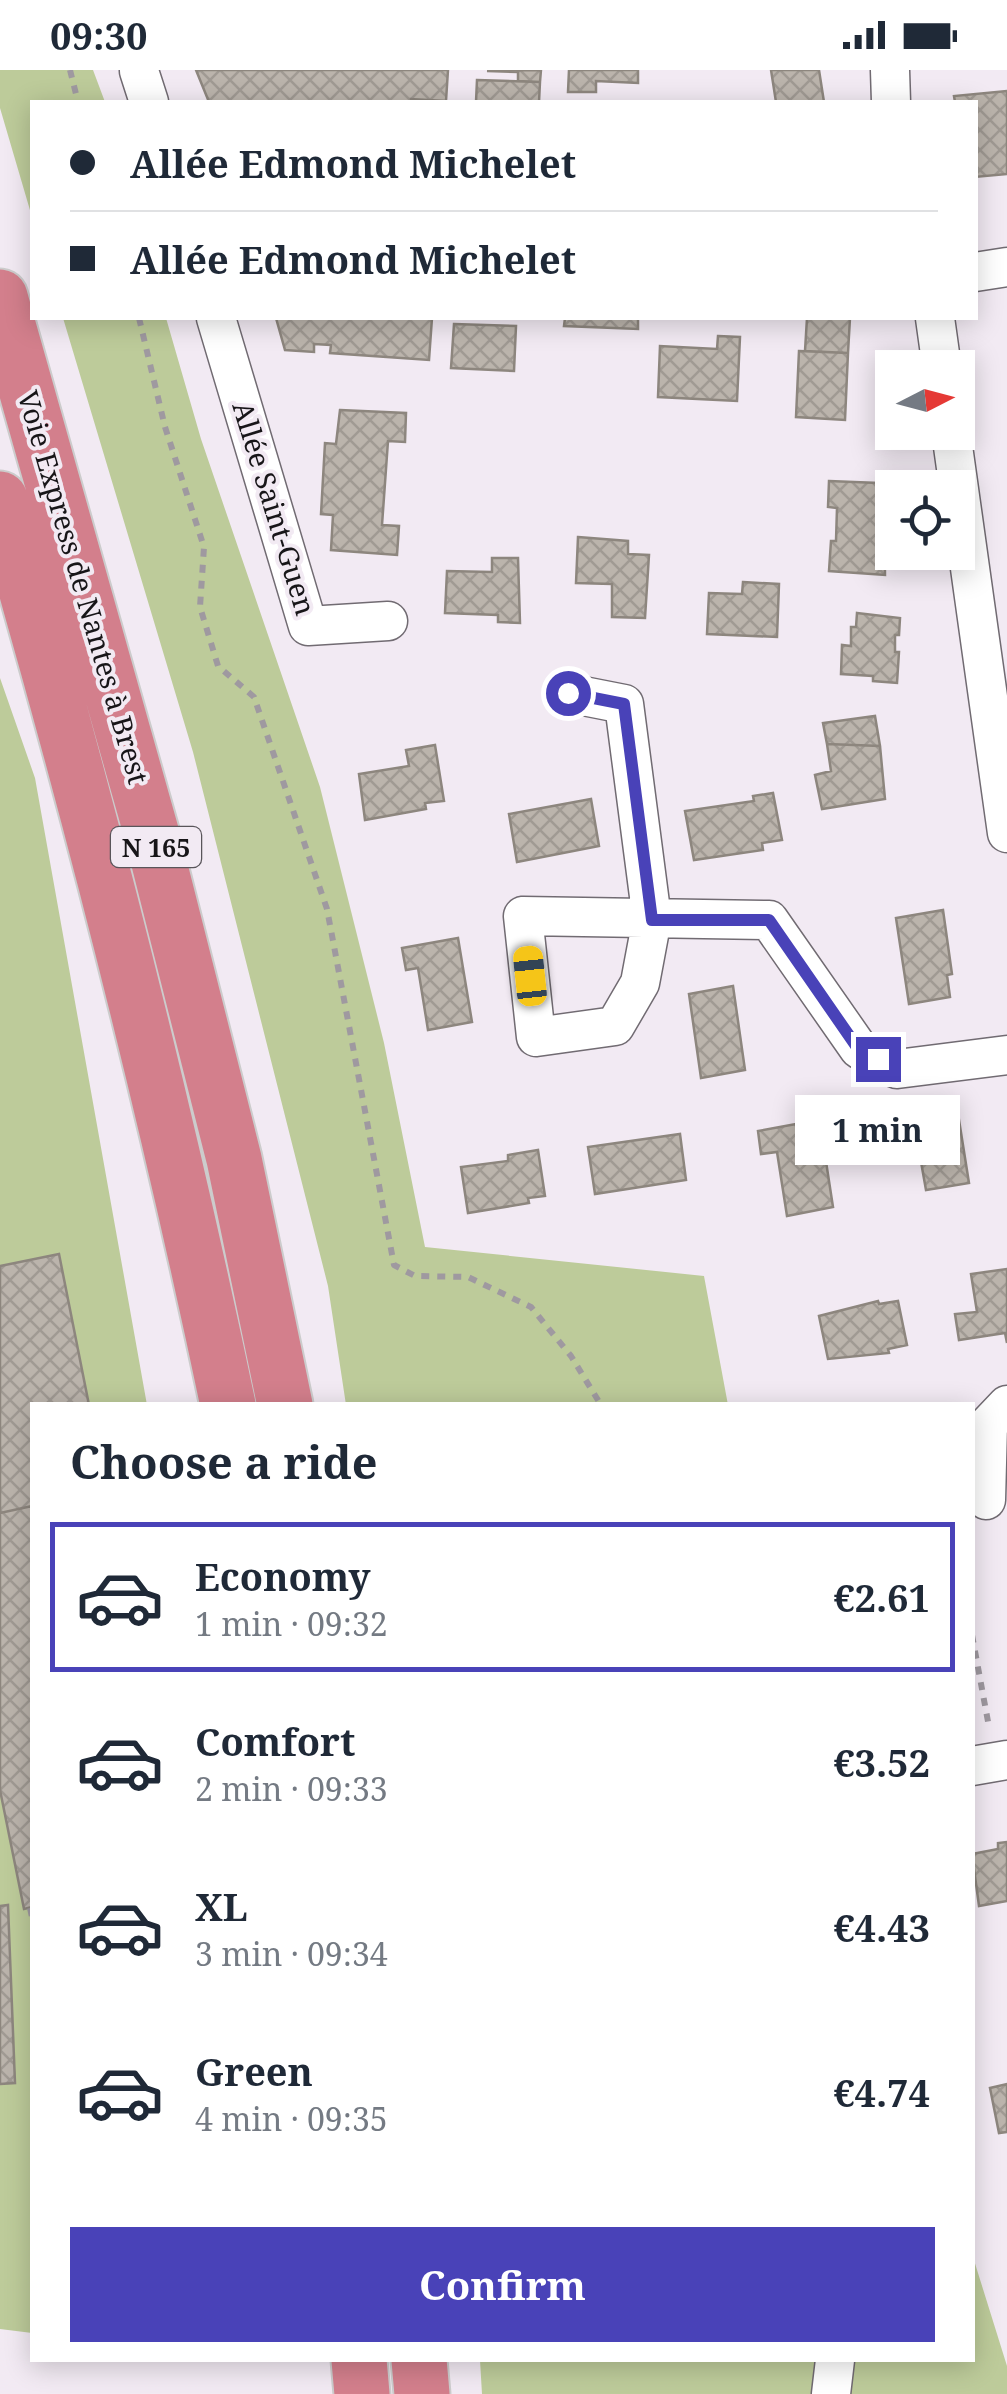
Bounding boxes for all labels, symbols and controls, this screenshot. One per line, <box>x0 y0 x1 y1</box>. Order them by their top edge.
text: 09:30 <box>50 9 147 61</box>
text: Allée Edmond Michelet <box>130 137 576 189</box>
text: Allée Edmond Michelet <box>130 233 576 285</box>
north arrow <box>875 350 975 450</box>
map controls <box>875 350 975 570</box>
street label: Voie Express de Nantes à Brest <box>10 386 158 788</box>
street label: Allée Saint-Guen <box>224 396 326 620</box>
button: locate <box>875 470 975 570</box>
route start <box>546 671 591 716</box>
road number: N 165 <box>111 827 201 867</box>
car <box>512 945 548 1007</box>
route end <box>856 1037 901 1082</box>
callout: 1 min <box>796 1094 960 1164</box>
text: 1 min <box>832 1108 923 1151</box>
text: Choose a ride <box>70 1431 378 1492</box>
text: Economy <box>195 1550 371 1602</box>
icon: car <box>75 1552 165 1642</box>
text: €2.61 <box>833 1571 930 1623</box>
text: 1 min · 09:32 <box>195 1602 388 1645</box>
text: Comfort <box>195 1715 355 1767</box>
icon: car <box>75 1717 165 1807</box>
text: €3.52 <box>833 1736 930 1788</box>
text: 2 min · 09:33 <box>195 1767 388 1810</box>
text: XL <box>195 1880 248 1932</box>
icon: car <box>75 1882 165 1972</box>
text: €4.43 <box>833 1901 930 1953</box>
text: 3 min · 09:34 <box>195 1932 388 1975</box>
text: Green <box>195 2045 313 2097</box>
icon: car <box>75 2047 165 2137</box>
text: €4.74 <box>833 2066 930 2118</box>
text: 4 min · 09:35 <box>195 2097 388 2140</box>
button: Confirm <box>70 2227 935 2342</box>

